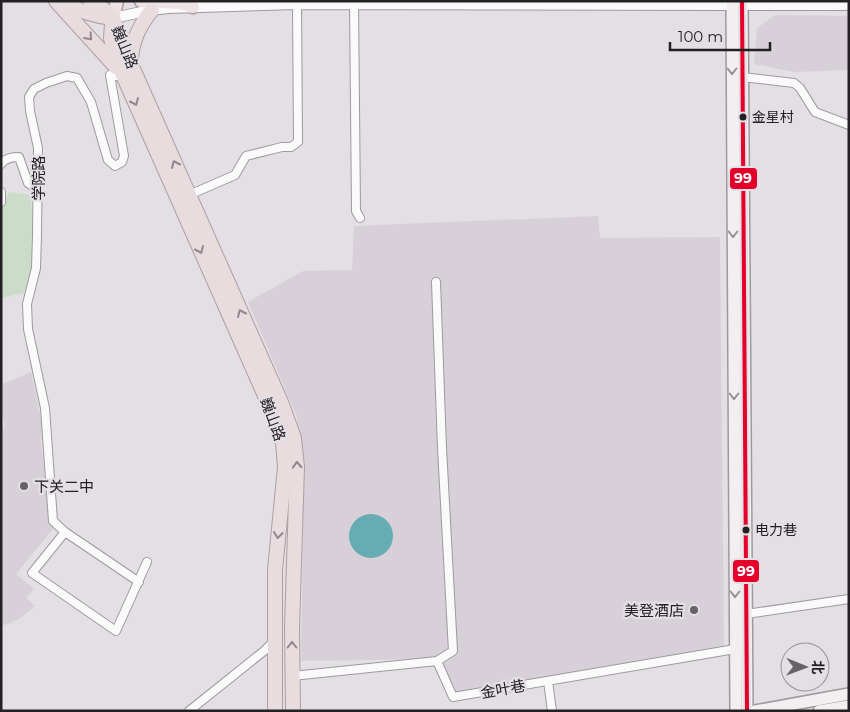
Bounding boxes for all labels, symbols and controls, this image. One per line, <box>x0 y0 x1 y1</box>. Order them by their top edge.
scale bar <box>670 20 770 52</box>
street label: 巍山路 <box>108 23 142 71</box>
text: 100 m <box>678 27 723 46</box>
one-way arrow <box>83 31 92 40</box>
one-way arrow <box>727 68 737 76</box>
one-way arrow <box>129 97 140 106</box>
place label: 金星村 <box>752 108 794 126</box>
marker: 金星村 <box>738 112 748 122</box>
street label: 学院路 <box>29 155 48 201</box>
one-way arrow <box>171 160 182 169</box>
line badge: 99 <box>729 167 758 190</box>
text: 99 <box>734 169 752 187</box>
one-way arrow <box>728 230 738 238</box>
one-way arrow <box>194 245 205 254</box>
one-way arrow <box>236 309 247 318</box>
one-way arrow <box>729 393 739 401</box>
street label: 巍山路 <box>256 395 290 443</box>
one-way arrow <box>291 460 302 468</box>
place label: 下关二中 <box>34 477 94 496</box>
marker: 下关二中 <box>18 480 30 492</box>
place label: 电力巷 <box>755 521 797 539</box>
marker: 电力巷 <box>741 525 751 535</box>
one-way arrow <box>273 531 284 539</box>
line badge: 99 <box>732 559 760 583</box>
text: 99 <box>737 562 755 580</box>
one-way arrow <box>730 590 740 598</box>
place label: 美登酒店 <box>624 601 684 620</box>
marker: 美登酒店 <box>688 604 700 616</box>
one-way arrow <box>287 640 297 648</box>
north arrow <box>780 642 830 692</box>
text: 北 <box>809 660 827 674</box>
street label: 金叶巷 <box>479 676 527 702</box>

